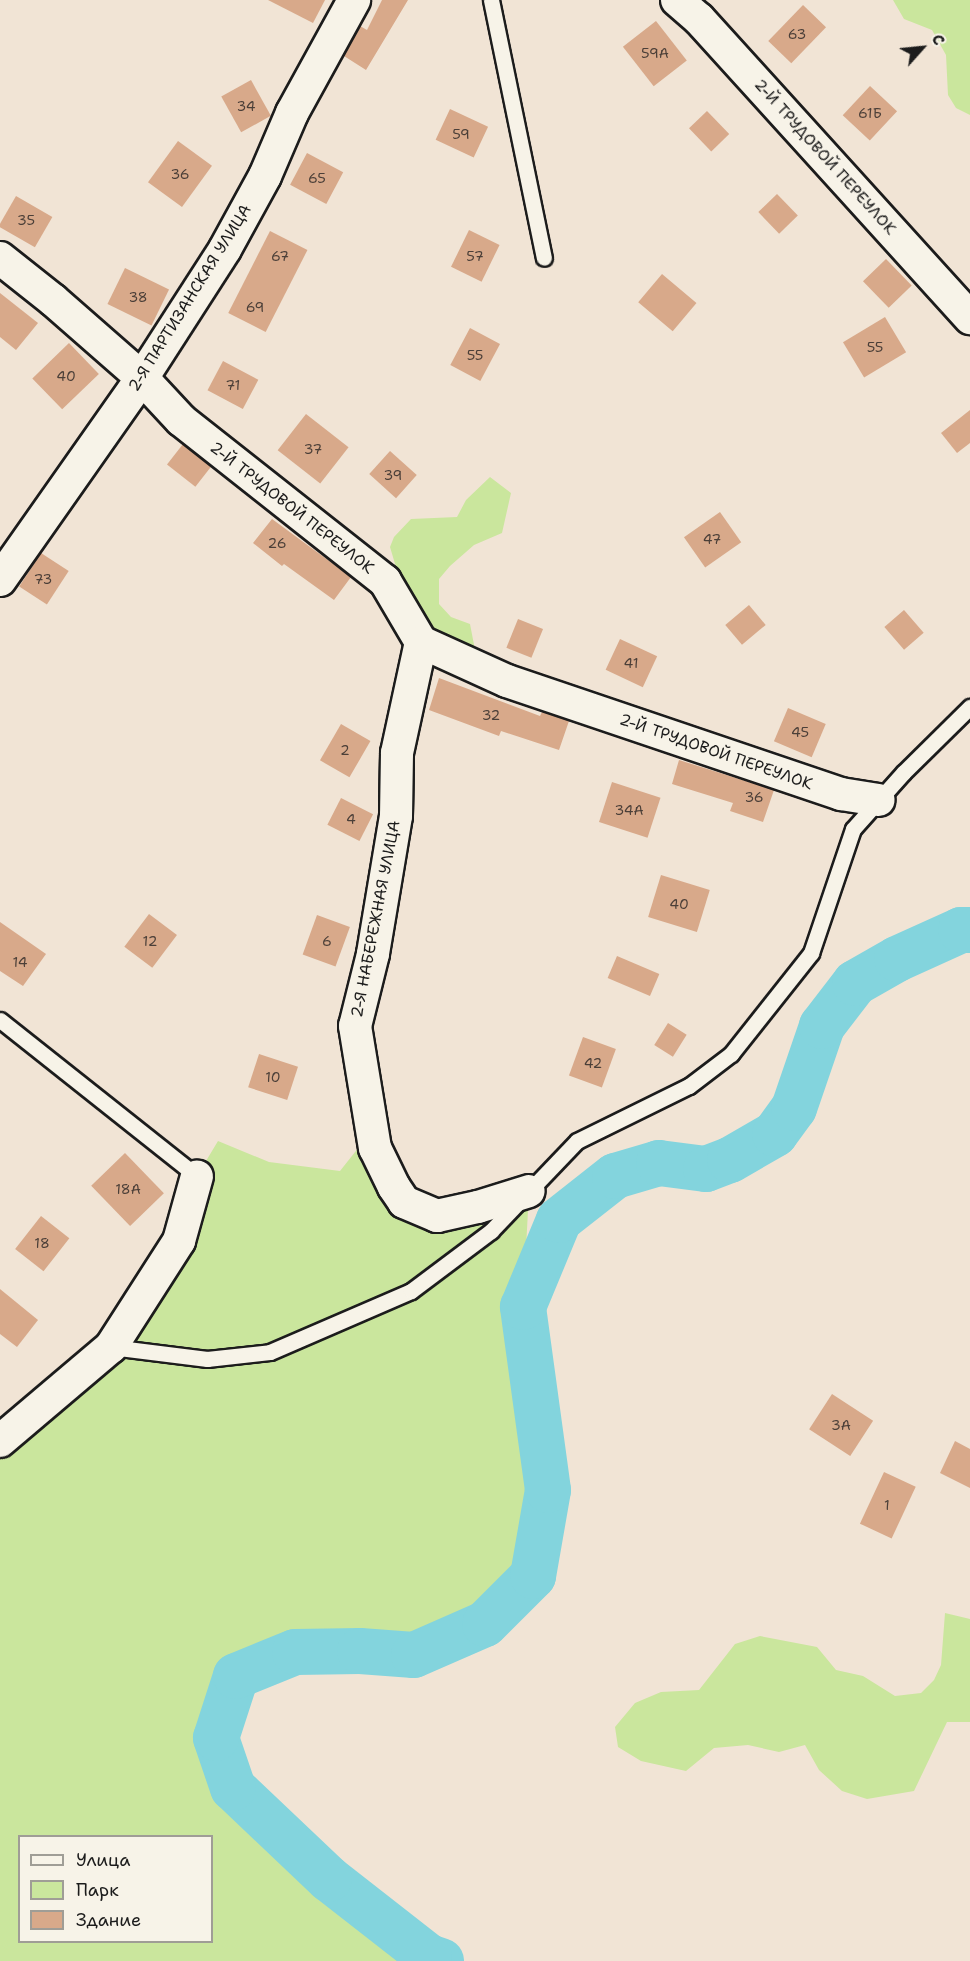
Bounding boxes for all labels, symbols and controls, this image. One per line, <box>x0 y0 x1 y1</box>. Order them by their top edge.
north arrow <box>892 18 952 78</box>
house number: 63 <box>788 26 806 42</box>
text: С <box>927 30 950 49</box>
house number: 59А <box>641 45 669 61</box>
street label: 2-Й ТРУДОВОЙ ПЕРЕУЛОК <box>750 75 900 239</box>
house number: 34 <box>236 98 256 114</box>
house number: 61Б <box>858 105 882 121</box>
house number: 59 <box>452 126 470 142</box>
house number: 36 <box>170 166 190 182</box>
house number: 65 <box>308 170 326 186</box>
street label: 2-Я ПАРТИЗАНСКАЯ УЛИЦА <box>124 201 256 395</box>
house number: 35 <box>17 212 35 228</box>
house number: 67 <box>271 248 289 264</box>
house number: 57 <box>466 248 484 264</box>
house number: 38 <box>128 289 148 305</box>
house number: 69 <box>246 299 264 315</box>
house number: 55 <box>867 339 883 355</box>
house number: 55 <box>467 347 483 363</box>
house number: 40 <box>56 368 76 384</box>
house number: 71 <box>226 377 240 393</box>
street label: 2-Й ТРУДОВОЙ ПЕРЕУЛОК <box>206 438 378 578</box>
house number: 37 <box>304 441 322 457</box>
house number: 39 <box>384 467 402 483</box>
house number: 47 <box>703 531 721 547</box>
house number: 26 <box>268 535 286 551</box>
house number: 73 <box>34 571 52 587</box>
house number: 41 <box>624 655 638 671</box>
house number: 32 <box>482 707 500 723</box>
street label: 2-Й ТРУДОВОЙ ПЕРЕУЛОК <box>617 710 815 794</box>
house number: 45 <box>791 724 809 740</box>
house number: 2 <box>340 742 350 758</box>
house number: 36 <box>744 789 764 805</box>
house number: 34А <box>614 802 644 818</box>
house number: 4 <box>346 811 356 827</box>
street label: 2-Я НАБЕРЕЖНАЯ УЛИЦА <box>347 819 405 1019</box>
house number: 40 <box>669 896 689 912</box>
house number: 12 <box>143 933 157 949</box>
house number: 6 <box>322 933 332 949</box>
house number: 14 <box>12 954 28 970</box>
house number: 42 <box>584 1055 602 1071</box>
house number: 10 <box>265 1069 281 1085</box>
house number: 18А <box>115 1181 141 1197</box>
house number: 18 <box>34 1235 50 1251</box>
house number: 3А <box>831 1417 851 1433</box>
house number: 1 <box>884 1497 890 1513</box>
legend <box>18 1835 213 1943</box>
text: Улица <box>76 1848 130 1872</box>
text: Парк <box>76 1878 119 1902</box>
text: Здание <box>76 1908 141 1932</box>

